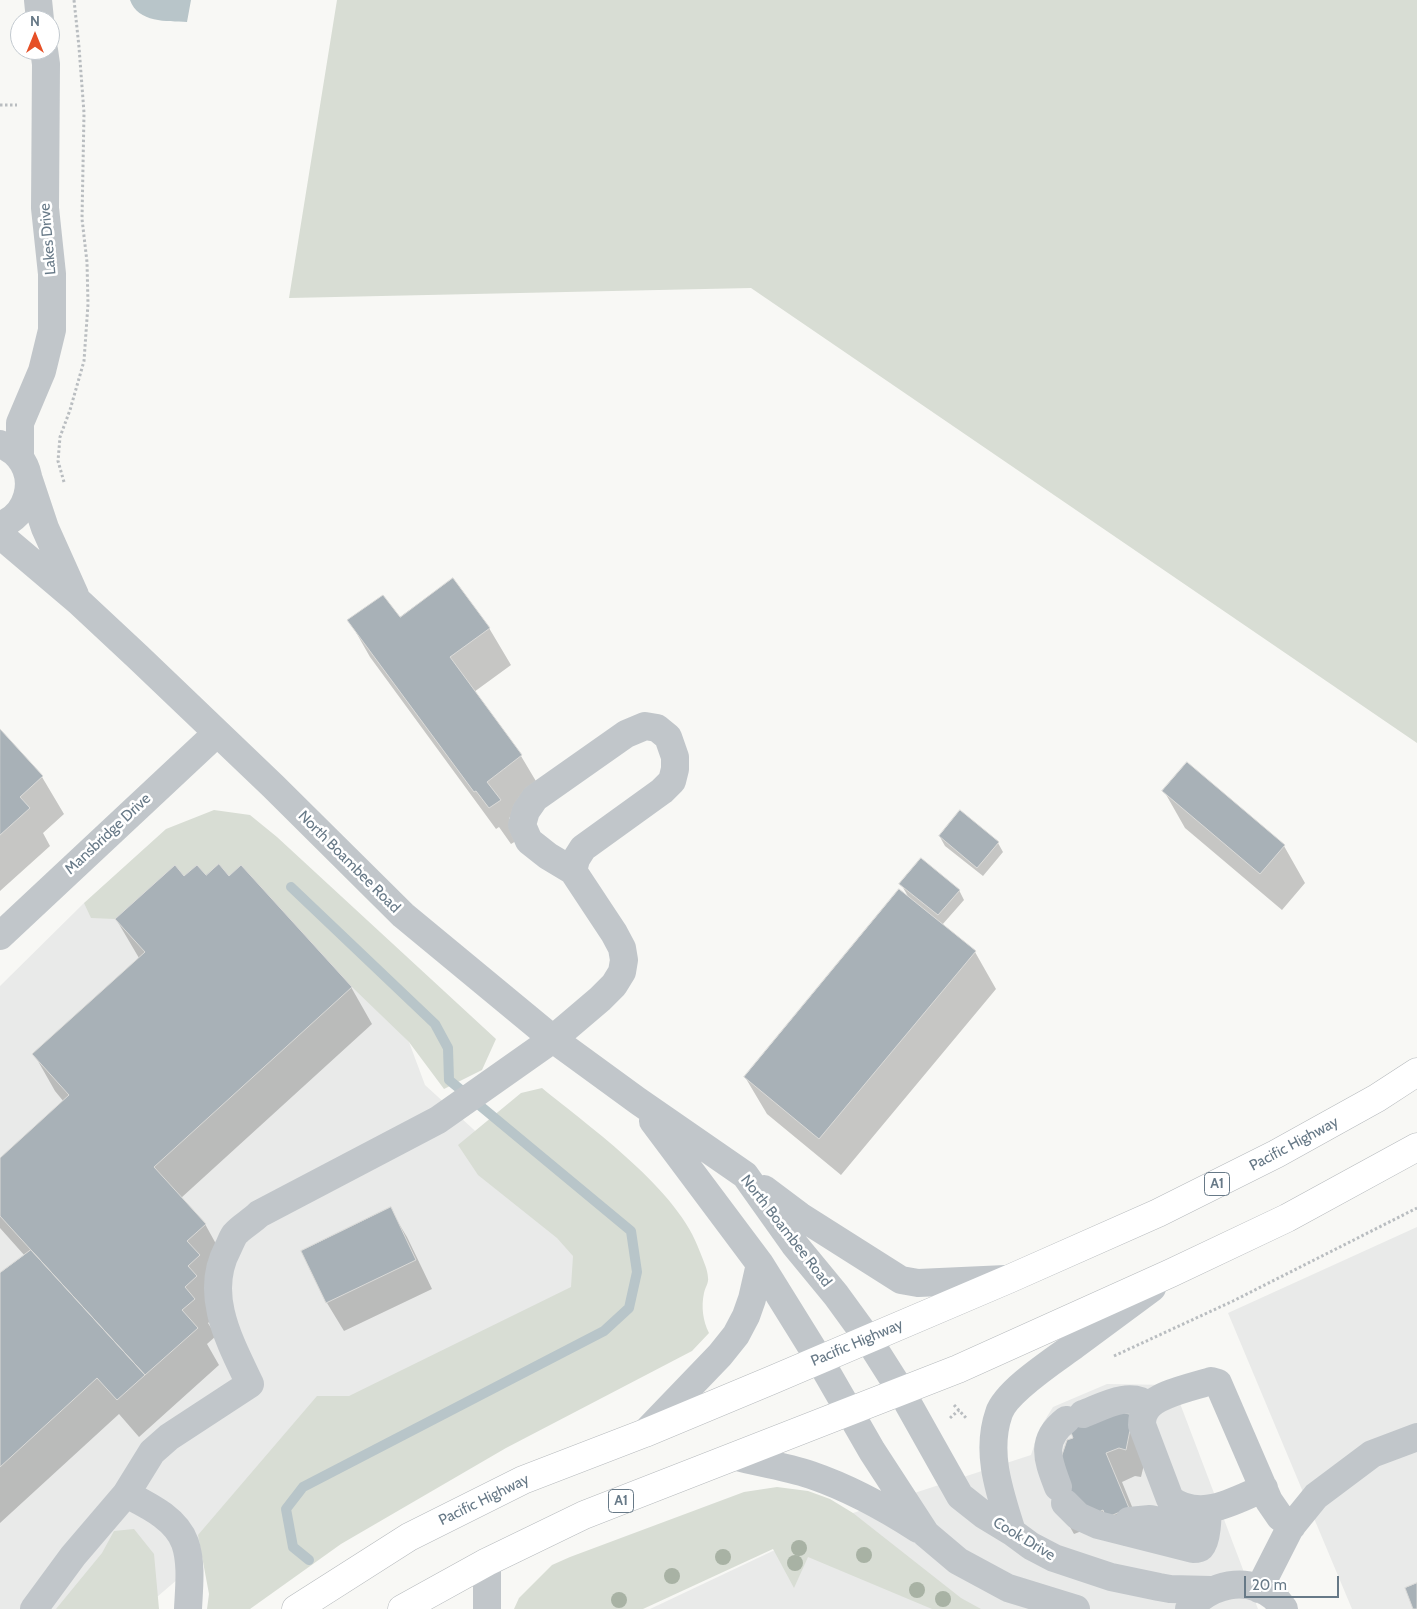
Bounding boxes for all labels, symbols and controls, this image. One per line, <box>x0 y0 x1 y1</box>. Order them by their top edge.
north arrow <box>10 10 60 60</box>
text: N <box>30 12 40 30</box>
street label: Lakes Drive <box>36 202 60 276</box>
street label: Mansbridge Drive <box>61 790 155 878</box>
street label: North Boambee Road <box>294 807 404 917</box>
street label: Pacific Highway <box>1246 1113 1342 1175</box>
street label: North Boambee Road <box>737 1171 835 1291</box>
road number: A1 <box>1204 1172 1230 1196</box>
street label: Pacific Highway <box>808 1316 906 1370</box>
street label: Pacific Highway <box>436 1470 532 1530</box>
road number: A1 <box>608 1490 634 1512</box>
street label: Cook Drive <box>990 1513 1058 1565</box>
scale bar <box>1247 1566 1342 1598</box>
text: 20 m <box>1252 1576 1287 1594</box>

